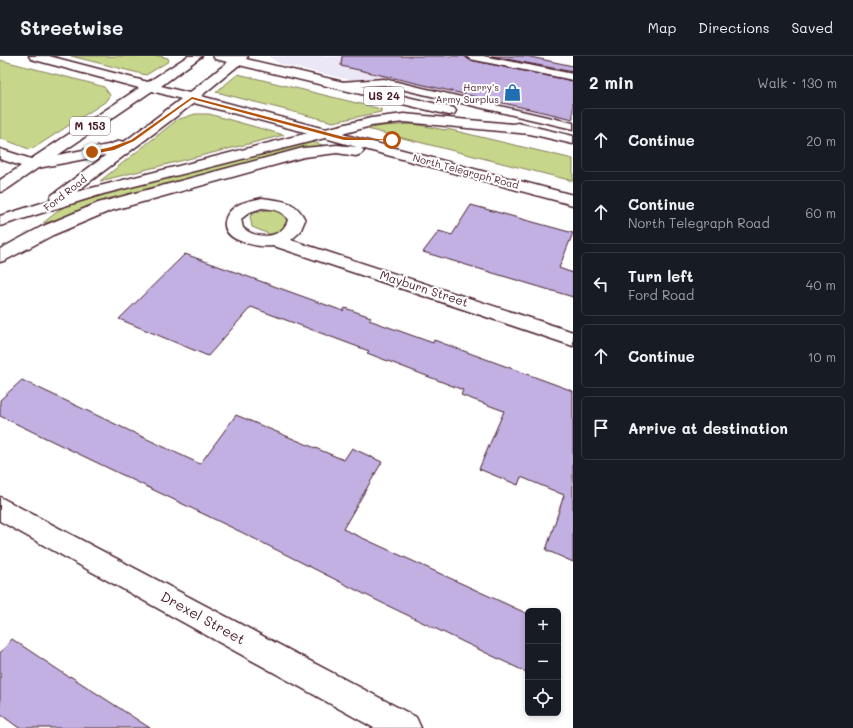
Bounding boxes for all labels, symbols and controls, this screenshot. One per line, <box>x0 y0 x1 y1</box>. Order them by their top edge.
text: Streetwise <box>20 15 123 40</box>
text: Map <box>648 18 676 37</box>
text: Directions <box>698 18 769 37</box>
text: Saved <box>791 18 833 37</box>
text: 2 min <box>589 71 634 93</box>
text: Walk · 130 m <box>757 74 837 91</box>
place label: Harry's Army Surplus <box>436 80 499 106</box>
shop icon: Harry's Army Surplus <box>502 83 522 103</box>
road number: US 24 <box>364 87 404 105</box>
road number: M 153 <box>70 117 110 135</box>
icon: ahead <box>590 129 612 151</box>
text: Continue <box>628 130 695 150</box>
route start <box>383 131 401 149</box>
text: 20 m <box>806 132 836 149</box>
route end <box>83 143 101 161</box>
street label: North Telegraph Road <box>412 150 520 192</box>
street label: Ford Road <box>41 172 89 214</box>
text: Continue <box>628 194 695 214</box>
icon: ahead <box>590 201 612 223</box>
text: 60 m <box>806 204 836 221</box>
text: North Telegraph Road <box>628 214 770 231</box>
street label: Mayburn Street <box>378 266 471 310</box>
text: Turn left <box>628 266 693 286</box>
icon: left <box>590 273 612 295</box>
text: 40 m <box>806 276 836 293</box>
text: Ford Road <box>628 286 694 303</box>
icon: ahead <box>590 345 612 367</box>
text: Continue <box>628 346 695 366</box>
text: 10 m <box>808 348 836 365</box>
icon: arrive <box>590 417 612 439</box>
text: Arrive at destination <box>628 418 788 438</box>
street label: Drexel Street <box>158 587 249 649</box>
map controls <box>525 608 561 716</box>
button: + <box>525 608 561 644</box>
button: − <box>525 644 561 680</box>
button: locate <box>525 680 561 716</box>

